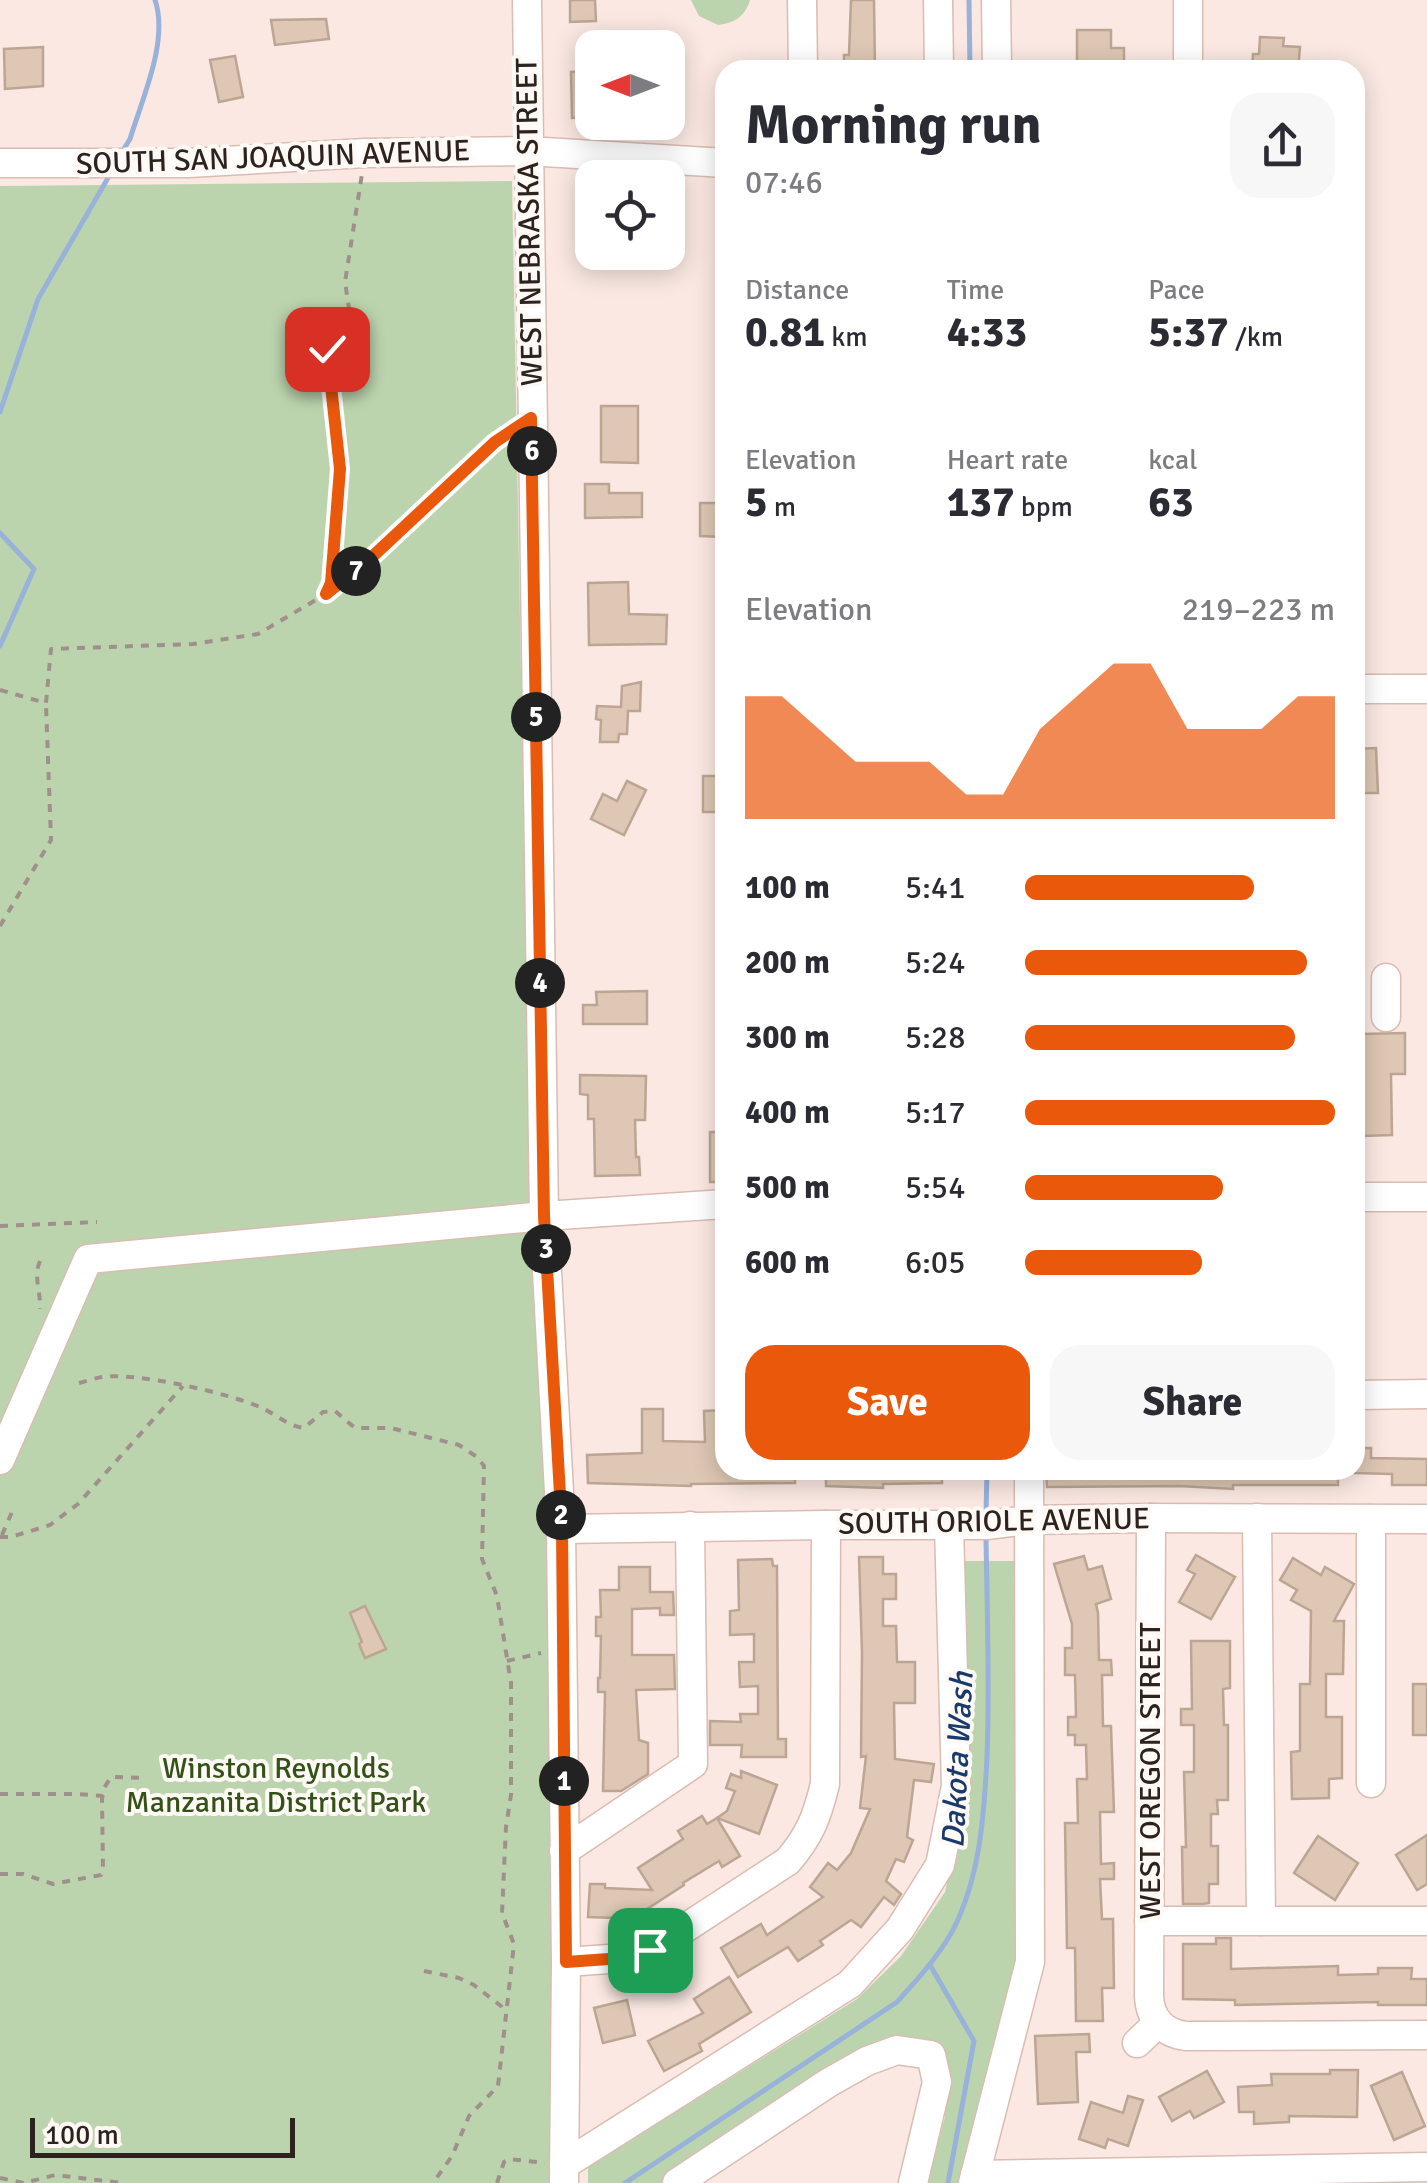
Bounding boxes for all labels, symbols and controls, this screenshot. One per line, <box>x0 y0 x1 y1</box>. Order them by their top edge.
north arrow <box>575 30 685 140</box>
map controls <box>575 30 685 270</box>
street label: WEST NEBRASKA STREET <box>508 57 551 387</box>
text: Morning run <box>745 91 1042 159</box>
button: share <box>1230 93 1335 198</box>
street label: SOUTH SAN JOAQUIN AVENUE <box>75 132 471 183</box>
button: locate <box>575 160 685 270</box>
text: 07:46 <box>745 163 823 202</box>
text: Distance <box>745 273 849 307</box>
text: Time <box>947 273 1004 307</box>
text: Pace <box>1148 273 1205 307</box>
pin <box>285 307 370 392</box>
text: 0.81 <box>745 307 825 358</box>
text: 4:33 <box>947 307 1027 358</box>
text: 5:37 <box>1148 307 1229 358</box>
text: km <box>825 320 868 354</box>
text: /km <box>1229 320 1283 354</box>
icon: check <box>300 322 355 377</box>
pin: 6 <box>507 426 557 476</box>
text: 6 <box>524 434 540 468</box>
text: Elevation <box>745 443 857 477</box>
text: Heart rate <box>947 443 1068 477</box>
text: kcal <box>1148 443 1197 477</box>
text: 5 <box>745 477 768 528</box>
text: 137 <box>947 477 1015 528</box>
text: 63 <box>1148 477 1194 528</box>
text: m <box>768 490 796 524</box>
text: bpm <box>1015 490 1073 524</box>
pin: 7 <box>331 546 381 596</box>
text: 7 <box>348 554 364 588</box>
text: Elevation <box>745 590 872 629</box>
text: 219–223 m <box>1182 590 1335 629</box>
pin: 5 <box>511 692 561 742</box>
text: 5 <box>528 700 544 734</box>
text: 100 m <box>745 868 830 907</box>
text: 5:41 <box>905 868 965 907</box>
text: 200 m <box>745 943 830 982</box>
text: 5:24 <box>905 943 965 982</box>
pin: 4 <box>515 958 565 1008</box>
text: 4 <box>532 966 548 1000</box>
text: 300 m <box>745 1018 830 1057</box>
text: 5:28 <box>905 1018 965 1057</box>
text: 400 m <box>745 1093 830 1132</box>
text: 5:17 <box>905 1093 965 1132</box>
text: 500 m <box>745 1168 830 1207</box>
text: 5:54 <box>905 1168 965 1207</box>
pin: 3 <box>521 1224 571 1274</box>
text: 3 <box>538 1232 554 1266</box>
text: 600 m <box>745 1243 830 1282</box>
text: 6:05 <box>905 1243 965 1282</box>
button: Save <box>745 1345 1030 1460</box>
button: Share <box>1050 1345 1335 1460</box>
pin: 2 <box>536 1490 586 1540</box>
text: 2 <box>553 1498 569 1532</box>
street label: SOUTH ORIOLE AVENUE <box>838 1500 1150 1543</box>
street label: WEST OREGON STREET <box>1132 1622 1169 1920</box>
water label: Dakota Wash <box>933 1669 982 1849</box>
park label: Winston Reynolds Manzanita District Park <box>126 1750 426 1821</box>
pin: 1 <box>539 1756 589 1806</box>
text: 1 <box>556 1764 572 1798</box>
pin <box>608 1908 693 1993</box>
icon: arrive <box>623 1923 678 1978</box>
scale bar <box>30 2113 295 2158</box>
text: 100 m <box>45 2118 119 2152</box>

